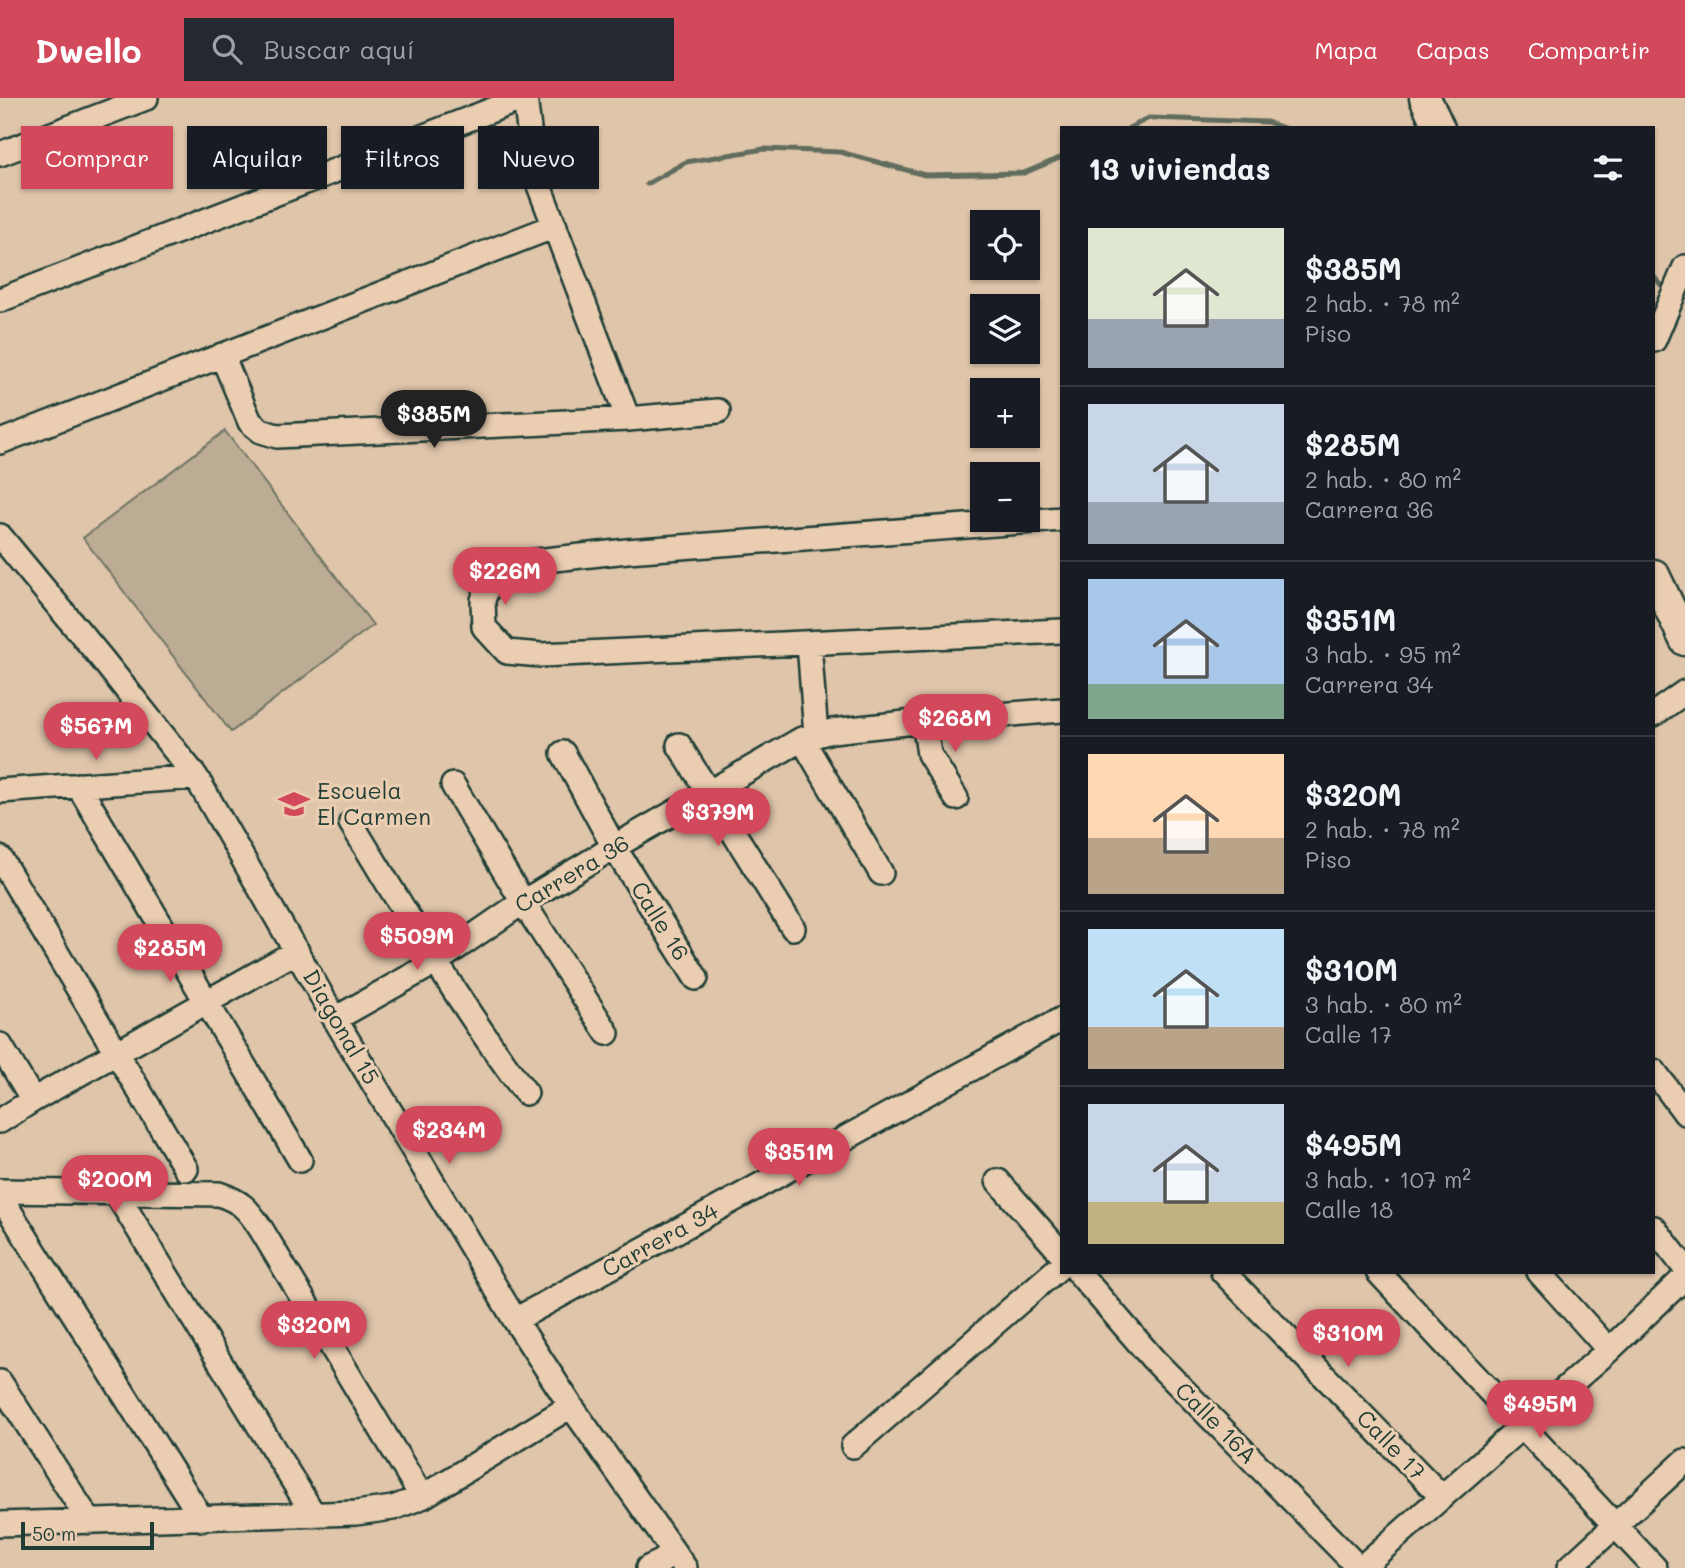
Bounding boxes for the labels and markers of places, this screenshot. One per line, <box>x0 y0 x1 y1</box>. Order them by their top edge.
pin: $385M <box>385 390 483 450</box>
pin: $226M <box>456 547 554 607</box>
pin: $268M <box>906 694 1004 754</box>
pin: $567M <box>47 702 145 762</box>
place label: Escuela El Carmen <box>317 775 431 831</box>
school or university icon: Escuela El Carmen <box>277 787 311 821</box>
pin: $379M <box>669 788 767 848</box>
pin: $509M <box>368 912 466 972</box>
pin: $285M <box>121 924 219 984</box>
pin: $234M <box>400 1107 498 1166</box>
pin: $351M <box>750 1128 848 1188</box>
pin: $200M <box>66 1156 164 1215</box>
pin: $320M <box>265 1302 363 1361</box>
pin: $310M <box>1299 1310 1397 1369</box>
pin: $495M <box>1491 1380 1589 1440</box>

